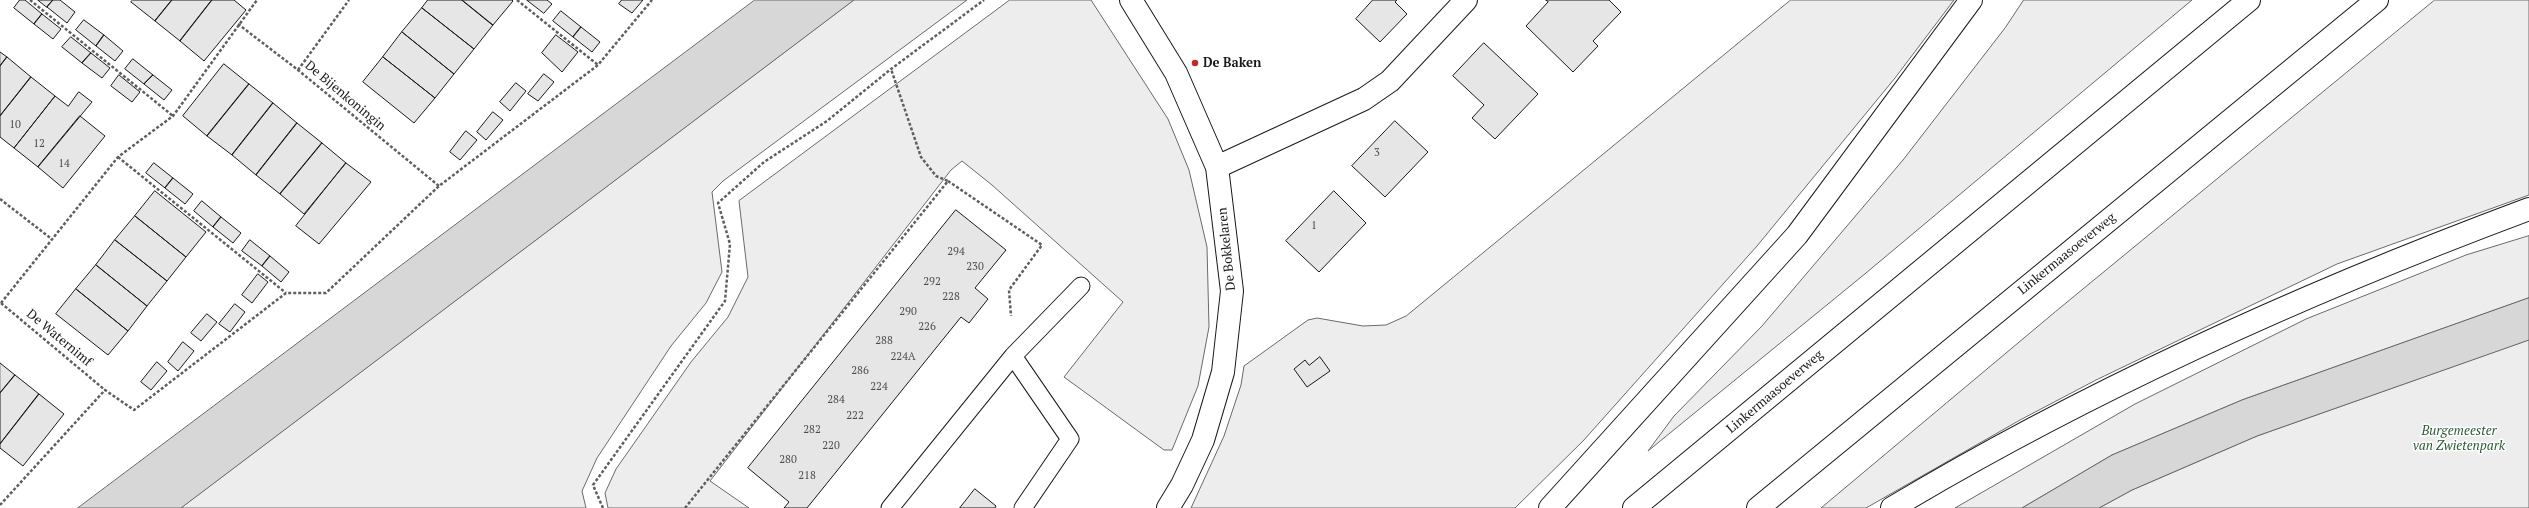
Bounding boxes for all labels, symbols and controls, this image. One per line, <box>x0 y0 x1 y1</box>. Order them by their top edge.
place label: De Baken <box>1203 55 1261 71</box>
street label: De Bijenkoningin <box>302 58 388 134</box>
marker: De Baken <box>1190 58 1200 68</box>
house number: 10 <box>9 118 21 132</box>
house number: 12 <box>33 137 45 151</box>
house number: 3 <box>1374 146 1380 160</box>
house number: 14 <box>58 157 70 171</box>
street label: De Bokkelaren <box>1215 207 1239 291</box>
street label: Linkermaasoeverweg <box>2015 210 2119 298</box>
house number: 1 <box>1311 219 1317 233</box>
house number: 294 <box>947 245 965 259</box>
house number: 230 <box>966 260 984 274</box>
house number: 292 <box>923 275 941 289</box>
house number: 228 <box>942 290 960 304</box>
house number: 290 <box>899 305 917 319</box>
street label: De Waternimf <box>23 306 95 370</box>
house number: 226 <box>918 320 936 334</box>
house number: 288 <box>875 334 893 348</box>
street label: Linkermaasoeverweg <box>1724 347 1826 437</box>
house number: 224A <box>890 350 916 364</box>
house number: 286 <box>851 364 869 378</box>
house number: 224 <box>870 380 888 394</box>
house number: 284 <box>827 393 845 407</box>
house number: 222 <box>846 409 864 423</box>
house number: 282 <box>803 423 821 437</box>
park label: Burgemeester van Zwietenpark <box>2413 423 2505 454</box>
house number: 220 <box>822 439 840 453</box>
house number: 280 <box>779 453 797 467</box>
house number: 218 <box>798 469 816 483</box>

